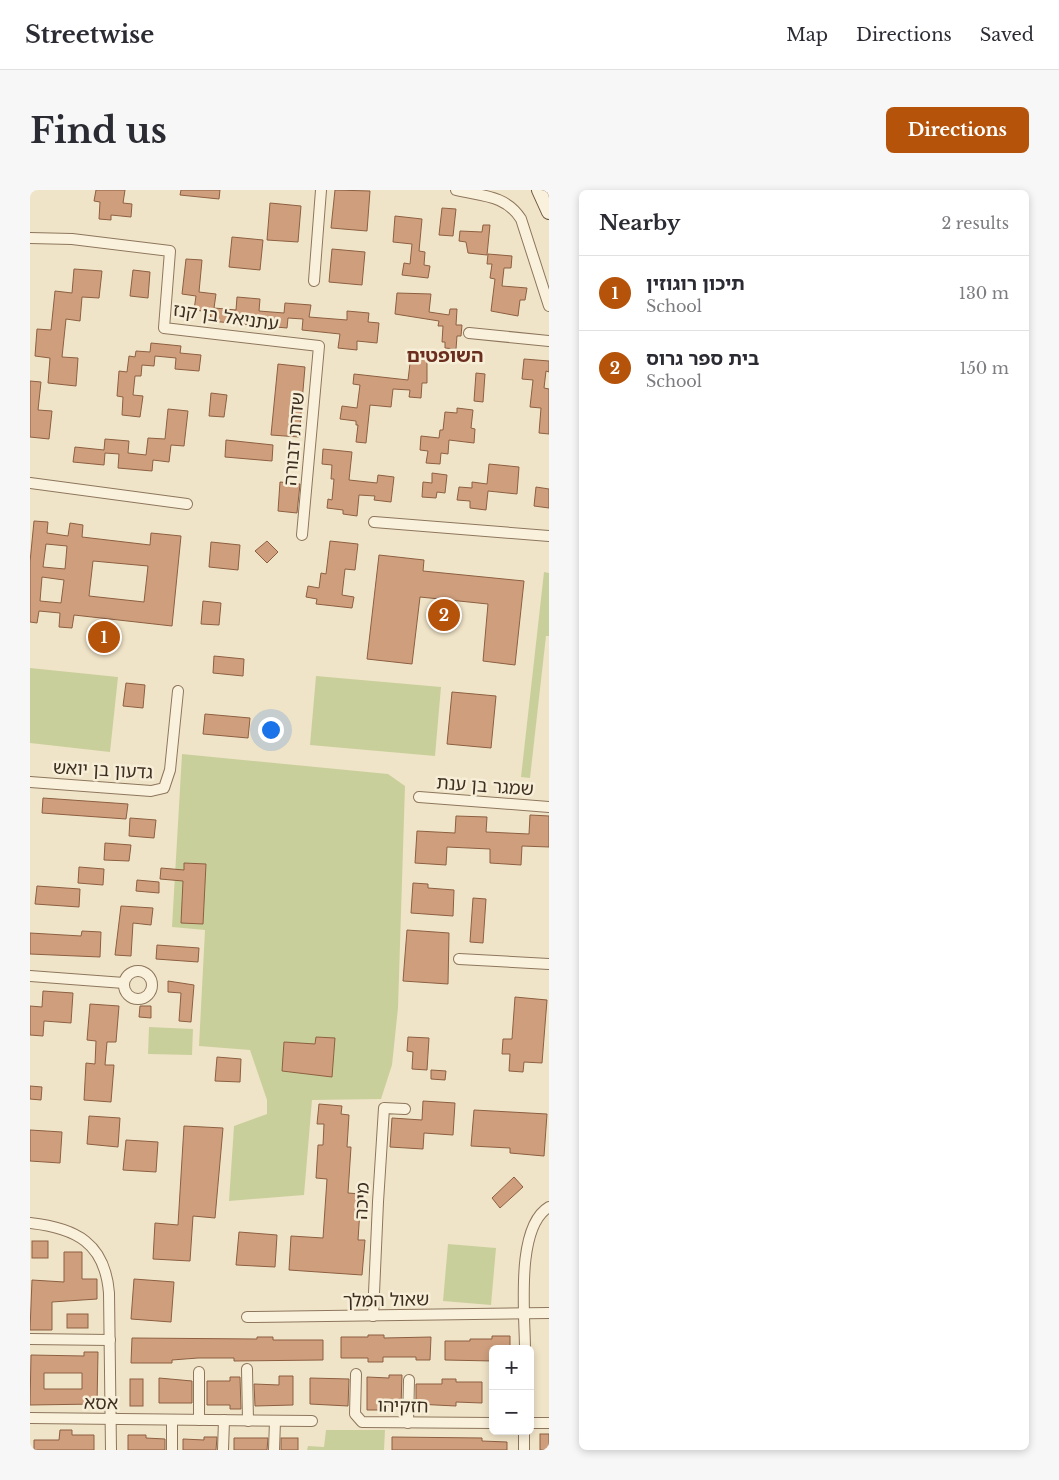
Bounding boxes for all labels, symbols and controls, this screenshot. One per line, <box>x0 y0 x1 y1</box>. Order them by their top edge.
text: Streetwise <box>25 20 154 49</box>
text: Map <box>786 24 828 46</box>
text: Directions <box>856 24 952 46</box>
text: Saved <box>980 24 1034 46</box>
button: Directions <box>886 107 1029 153</box>
text: Find us <box>30 109 167 152</box>
text: Nearby <box>599 210 680 236</box>
text: 2 results <box>941 213 1009 233</box>
text: תיכון רוגוזין <box>646 272 745 295</box>
text: 1 <box>612 283 618 303</box>
text: 130 m <box>959 283 1009 303</box>
text: School <box>646 296 702 316</box>
street label: עתניאל בן קנז <box>172 299 280 335</box>
district label: השופטים <box>406 344 484 367</box>
text: בית ספר גרוס <box>646 347 759 370</box>
text: 2 <box>610 358 620 378</box>
text: 150 m <box>960 358 1009 378</box>
text: School <box>646 371 702 391</box>
street label: שדרת דבורה <box>279 391 309 487</box>
pin: 2 <box>428 596 460 634</box>
pin: 1 <box>88 618 120 656</box>
your location <box>258 717 284 743</box>
street label: גדעון בן יואש <box>53 756 154 784</box>
street label: שמגר בן ענת <box>436 772 534 800</box>
street label: מיכה <box>350 1182 374 1220</box>
street label: שאול המלך <box>343 1288 429 1312</box>
map controls <box>489 1345 534 1435</box>
button: + <box>489 1345 534 1390</box>
button: − <box>489 1390 534 1435</box>
street label: אסא <box>84 1392 118 1414</box>
street label: חזקיהו <box>377 1395 429 1417</box>

